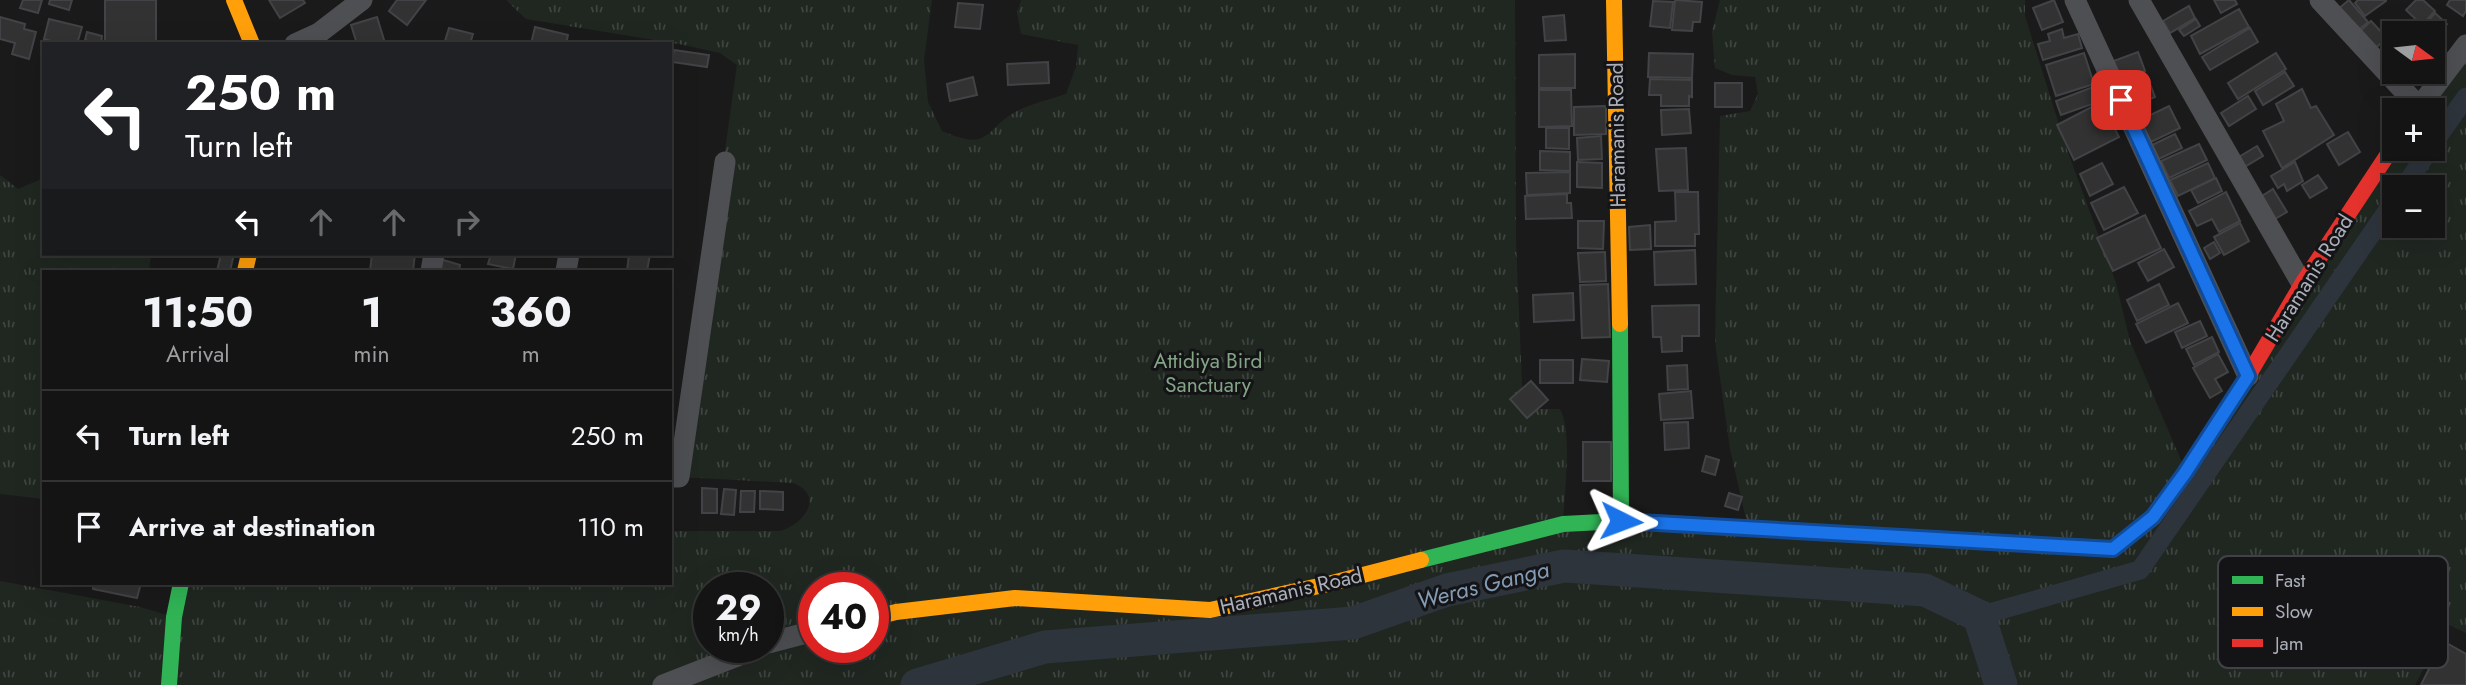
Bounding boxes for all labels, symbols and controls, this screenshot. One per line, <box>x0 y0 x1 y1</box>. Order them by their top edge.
north arrow <box>2382 21 2445 84</box>
map controls <box>2382 21 2445 238</box>
text: 250 m <box>185 58 336 128</box>
street label: Haramanis Road <box>1601 62 1633 208</box>
icon: left <box>70 70 161 161</box>
pin <box>2091 70 2151 130</box>
icon: arrive <box>2102 81 2140 119</box>
button: + <box>2382 98 2445 161</box>
text: Turn left <box>185 123 292 169</box>
button: − <box>2382 175 2445 238</box>
icon: left <box>229 203 267 241</box>
icon: ahead <box>302 203 340 241</box>
icon: ahead <box>375 203 413 241</box>
icon: right <box>448 203 486 241</box>
street label: Haramanis Road <box>2258 208 2360 348</box>
text: 11:50 <box>142 282 253 343</box>
text: 1 <box>361 282 382 343</box>
text: 360 <box>490 282 572 343</box>
text: Arrival <box>166 337 230 371</box>
text: min <box>354 337 390 371</box>
text: m <box>522 337 540 371</box>
park label: Attidiya Bird Sanctuary <box>1154 346 1262 400</box>
icon: left <box>70 417 108 455</box>
text: Turn left <box>129 417 229 455</box>
text: 250 m <box>571 417 644 455</box>
position arrow <box>1584 484 1658 558</box>
icon: arrive <box>70 508 108 546</box>
text: Arrive at destination <box>129 508 376 546</box>
text: 110 m <box>577 508 644 546</box>
water label: Weras Ganga <box>1413 552 1553 618</box>
legend <box>2218 556 2448 668</box>
street label: Haramanis Road <box>1217 560 1365 622</box>
text: Fast <box>2275 567 2306 594</box>
speed limit sign: 40 <box>798 572 889 663</box>
text: 29 <box>715 583 762 633</box>
text: Slow <box>2275 598 2313 625</box>
text: km/h <box>718 622 759 648</box>
text: Jam <box>2272 630 2304 657</box>

